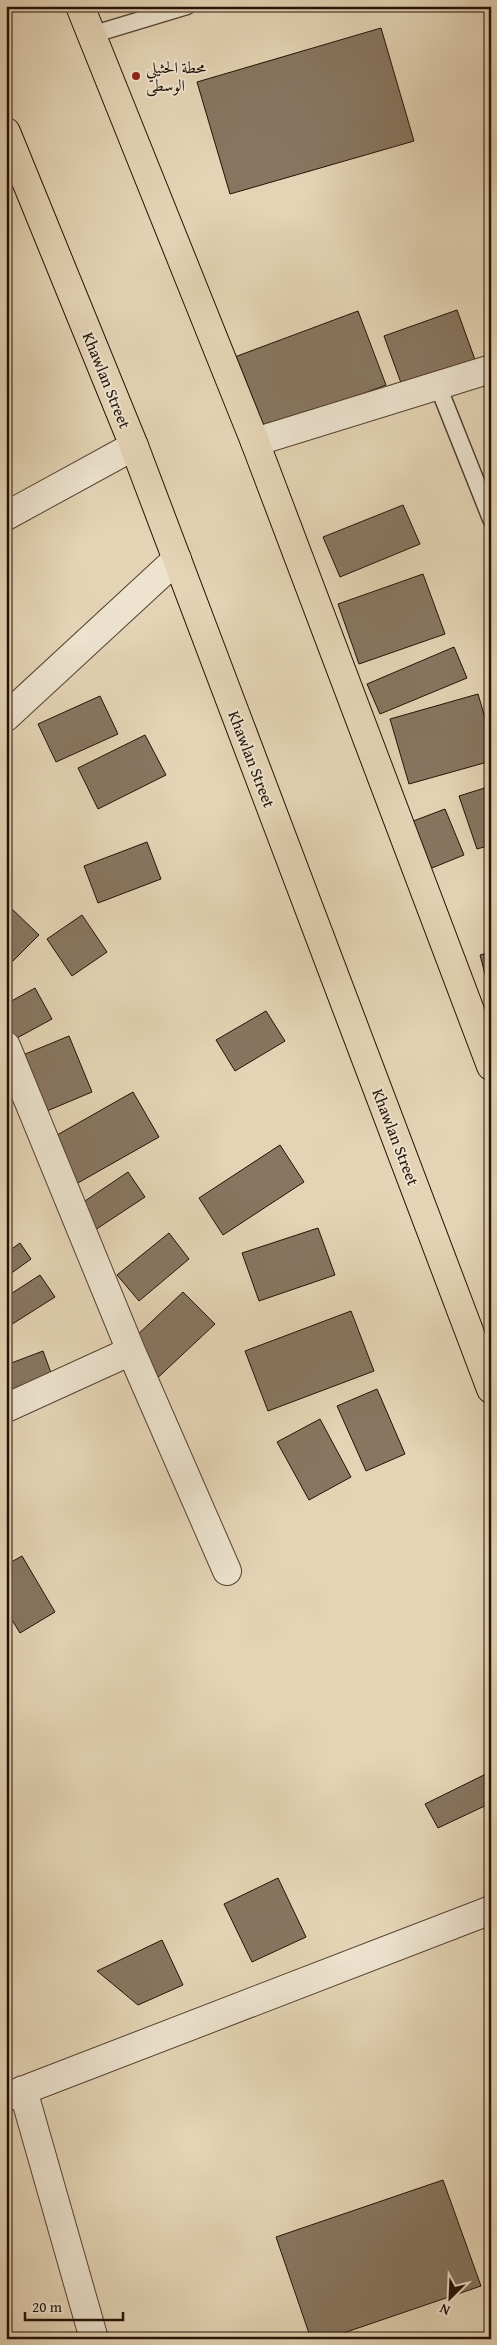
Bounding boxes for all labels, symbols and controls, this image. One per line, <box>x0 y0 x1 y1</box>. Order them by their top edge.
place label: محطة الحثيلي الوسطى <box>146 55 206 97</box>
marker: محطة الحثيلي الوسطى <box>130 70 142 82</box>
street label: Khawlan Street <box>77 328 137 432</box>
street label: Khawlan Street <box>222 707 282 811</box>
street label: Khawlan Street <box>366 1085 426 1189</box>
north arrow <box>424 2272 474 2322</box>
scale bar <box>25 2290 122 2322</box>
text: 20 m <box>32 2296 63 2317</box>
text: N <box>436 2299 453 2321</box>

